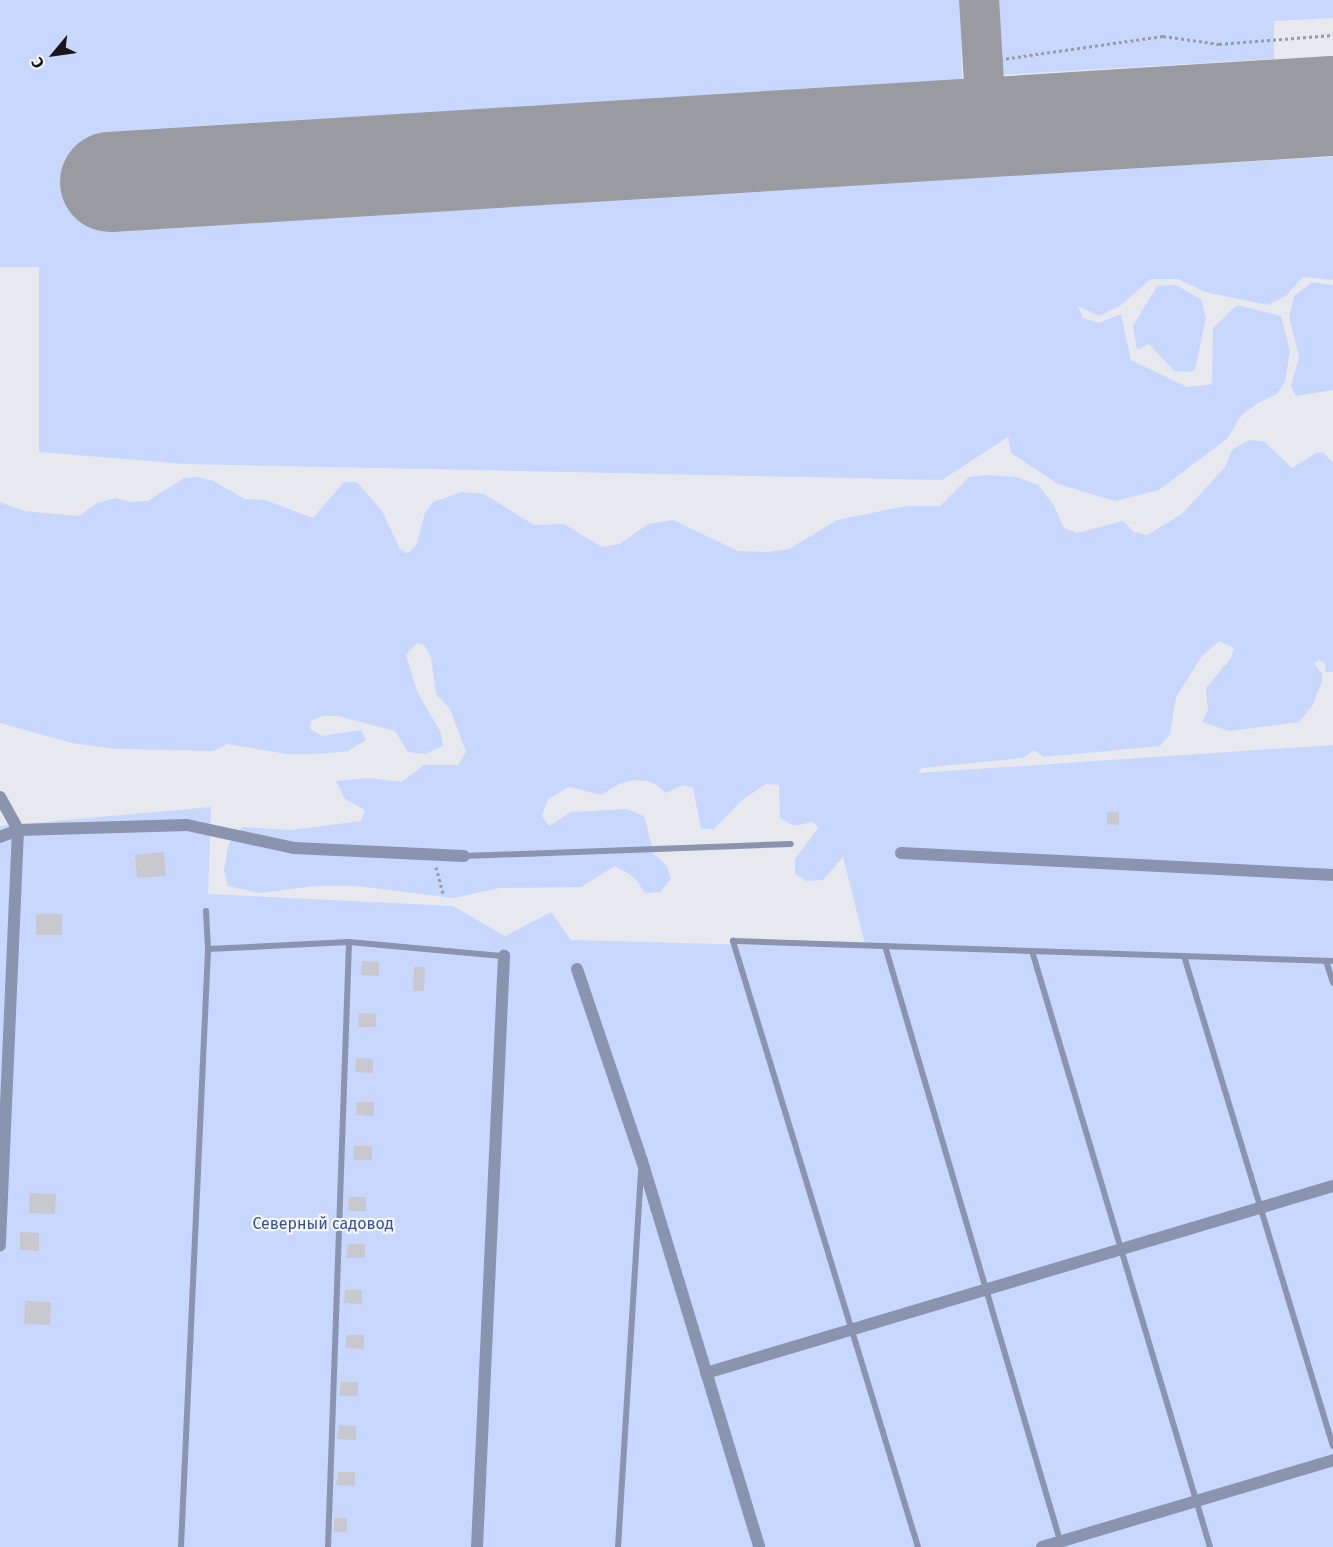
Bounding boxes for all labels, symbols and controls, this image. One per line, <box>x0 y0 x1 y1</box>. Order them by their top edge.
north arrow <box>24 24 84 84</box>
text: С <box>27 54 48 72</box>
park label: Северный садовод <box>252 1214 394 1234</box>

